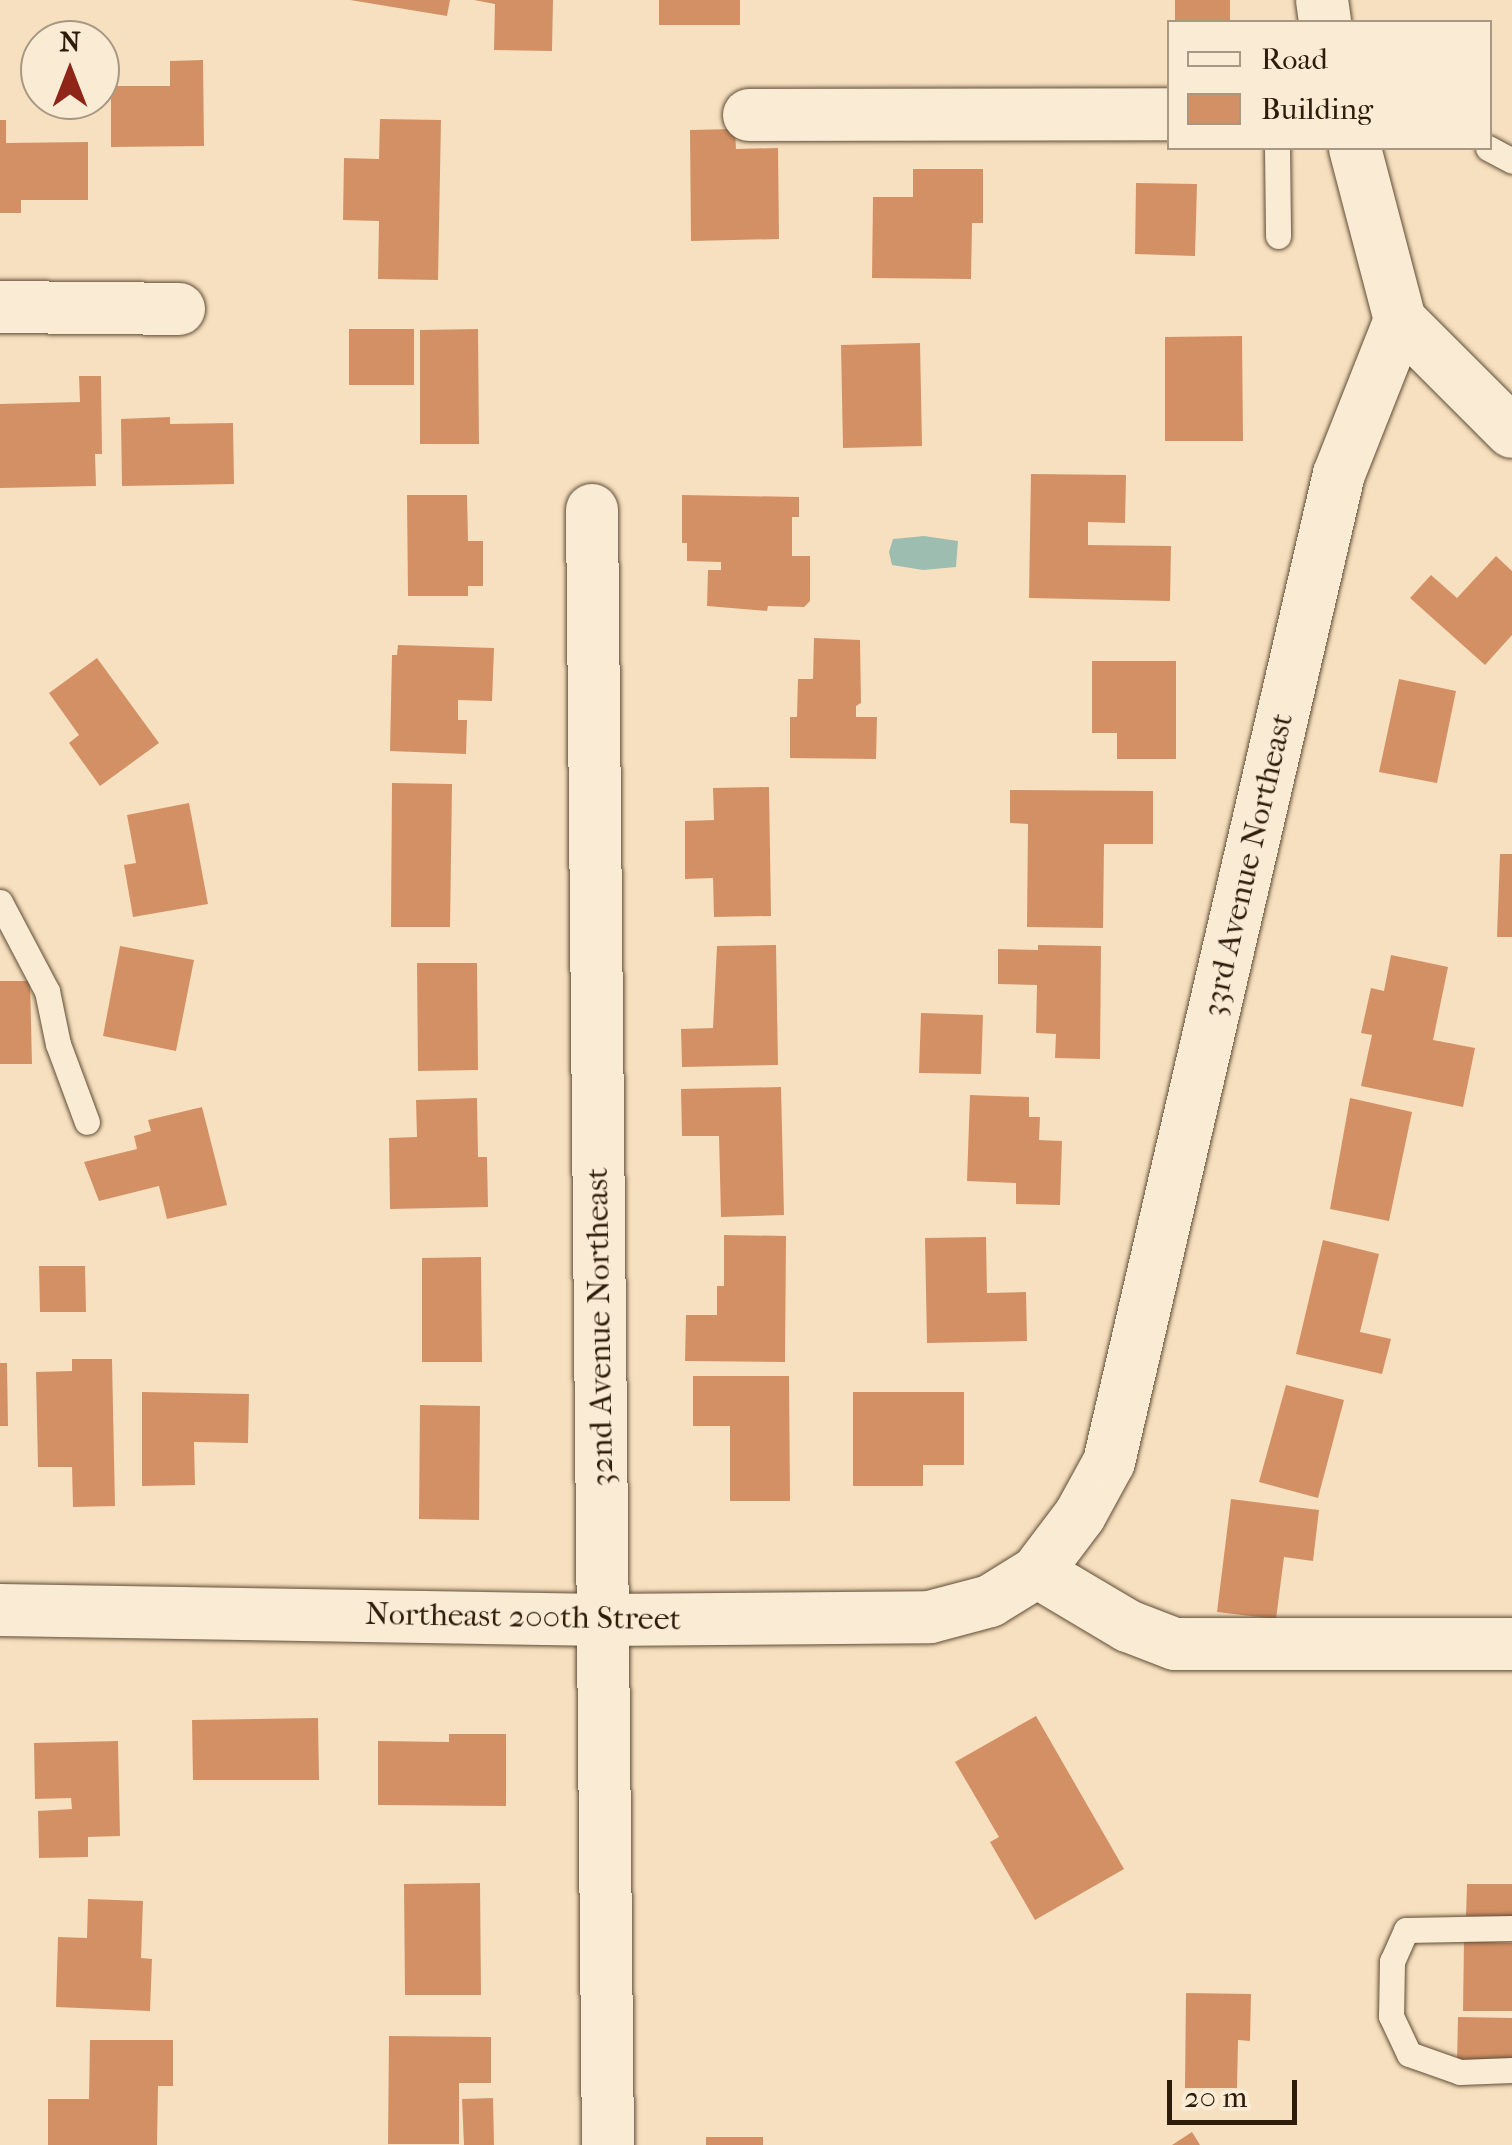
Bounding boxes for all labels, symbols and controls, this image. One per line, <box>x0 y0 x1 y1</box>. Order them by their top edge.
north arrow <box>20 20 120 120</box>
legend <box>1167 20 1492 150</box>
text: N <box>59 25 81 58</box>
text: Road <box>1261 42 1328 77</box>
text: Building <box>1261 92 1373 127</box>
street label: 33rd Avenue Northeast <box>1194 709 1302 1021</box>
street label: 32nd Avenue Northeast <box>578 1167 622 1487</box>
street label: Northeast 200th Street <box>365 1595 681 1639</box>
scale bar <box>1172 2060 1302 2122</box>
text: 20 m <box>1184 2080 1247 2115</box>

